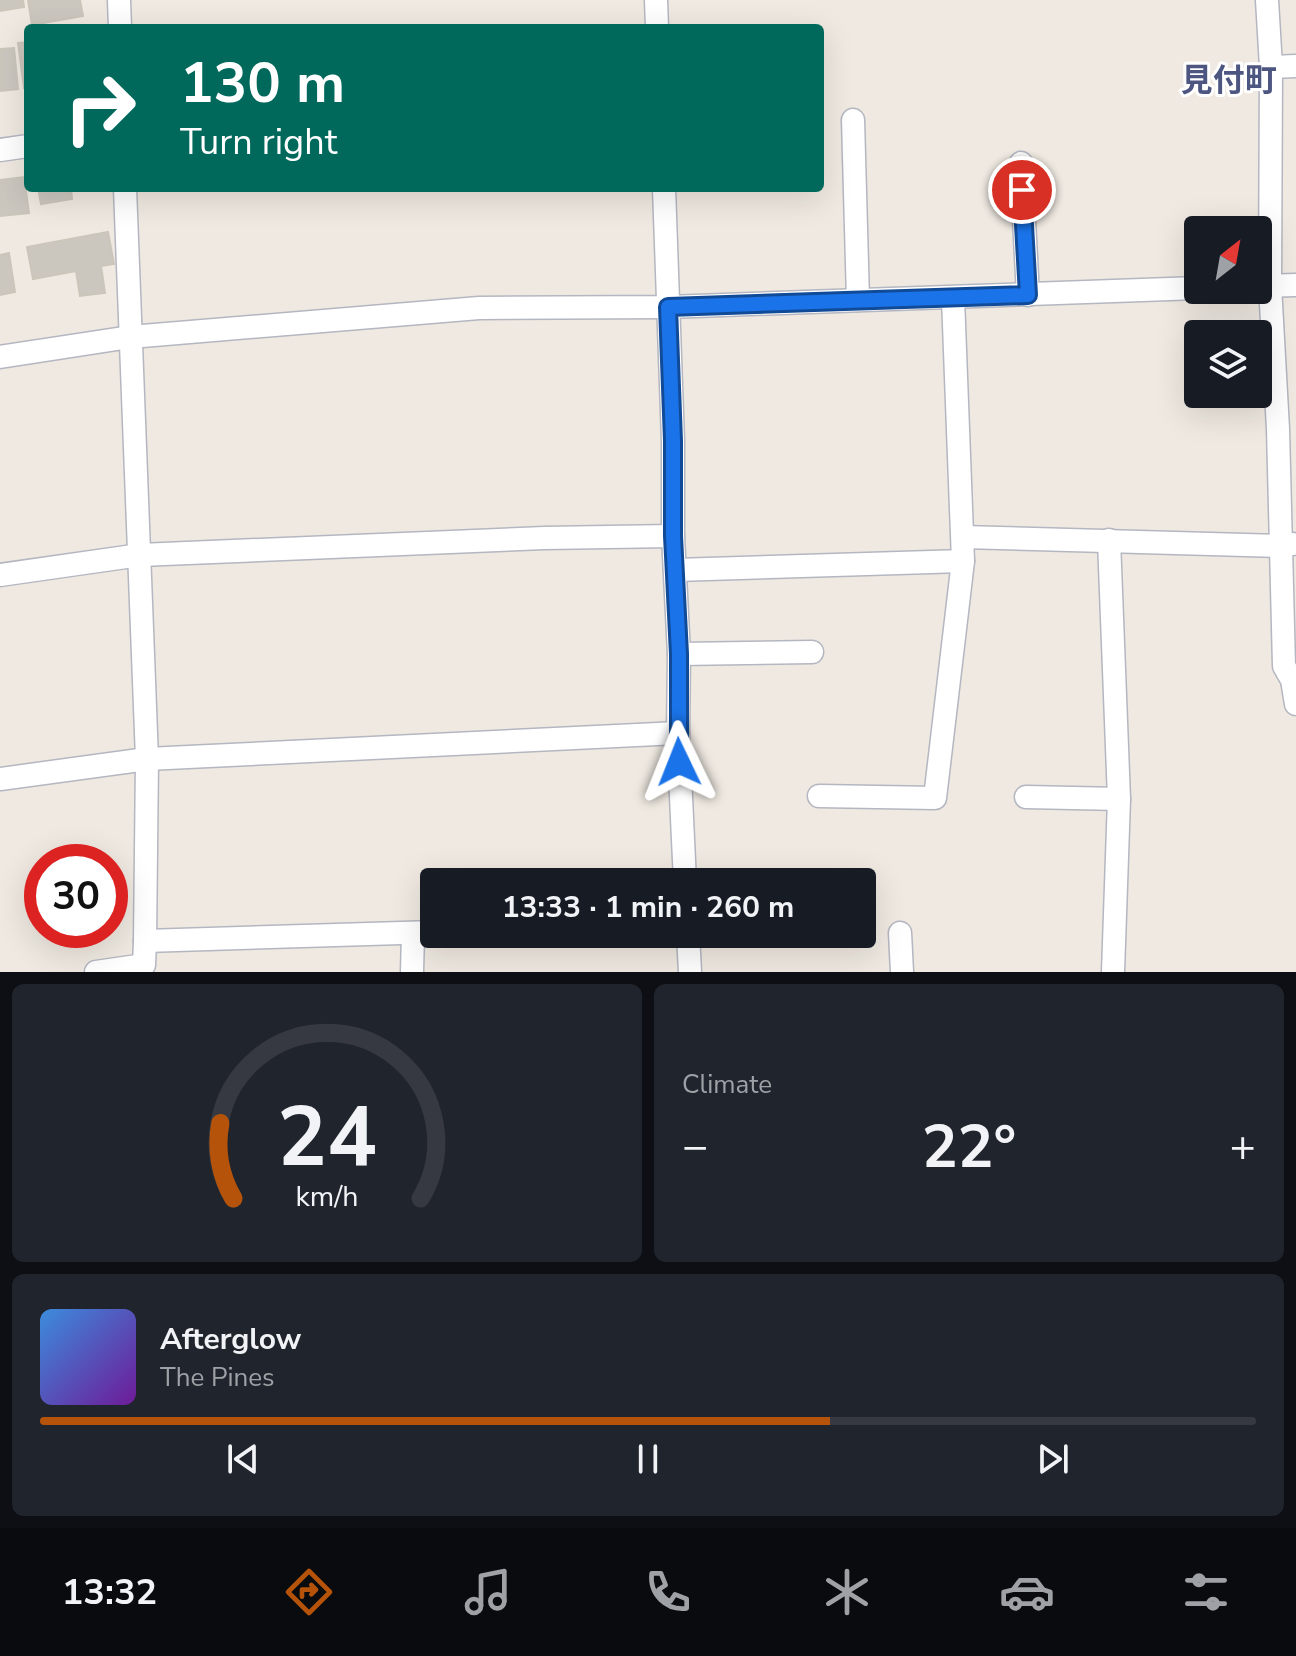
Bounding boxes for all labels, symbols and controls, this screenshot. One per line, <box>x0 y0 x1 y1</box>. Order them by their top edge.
text: 130 m <box>180 45 345 122</box>
icon: right <box>48 56 152 160</box>
district label: 見付町 <box>1181 59 1277 102</box>
text: Turn right <box>180 118 337 167</box>
pin <box>988 156 1056 224</box>
icon: arrive <box>1000 168 1044 212</box>
north arrow <box>1184 216 1272 304</box>
map controls <box>1184 216 1272 408</box>
button: layers <box>1184 320 1272 408</box>
position arrow <box>637 720 721 804</box>
speed limit sign: 30 <box>24 844 128 948</box>
text: 13:33 · 1 min · 260 m <box>502 887 794 928</box>
text: Climate <box>682 1067 772 1102</box>
text: 24 <box>277 1081 377 1194</box>
text: 22° <box>922 1106 1016 1188</box>
text: − <box>682 1117 708 1177</box>
text: + <box>1230 1117 1256 1177</box>
text: km/h <box>296 1177 358 1216</box>
text: Afterglow <box>160 1319 301 1360</box>
text: The Pines <box>160 1360 275 1395</box>
icon: previous <box>221 1437 265 1481</box>
icon: pause <box>626 1437 670 1481</box>
icon: next <box>1031 1437 1075 1481</box>
icon: directions <box>281 1564 337 1620</box>
icon: music <box>460 1564 516 1620</box>
icon: phone <box>640 1564 696 1620</box>
icon: climate <box>819 1564 875 1620</box>
icon: car <box>999 1564 1055 1620</box>
icon: filters <box>1178 1564 1234 1620</box>
text: 13:32 <box>62 1568 157 1617</box>

